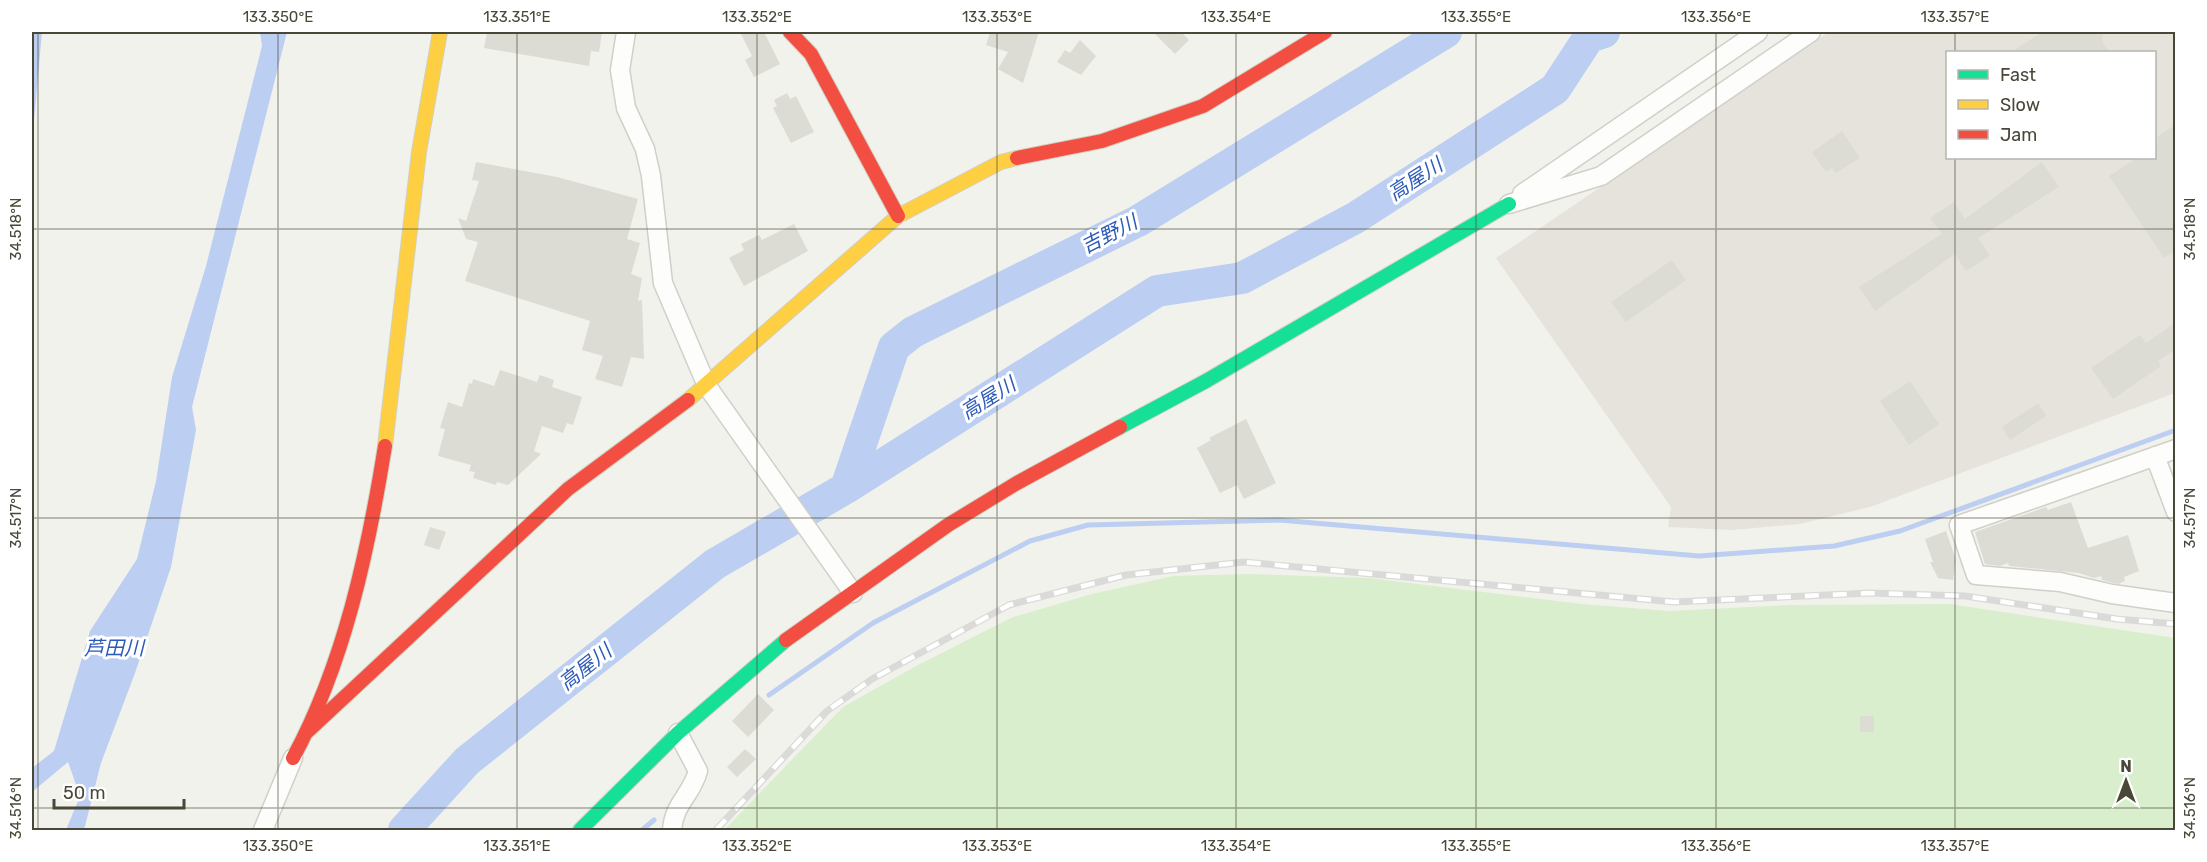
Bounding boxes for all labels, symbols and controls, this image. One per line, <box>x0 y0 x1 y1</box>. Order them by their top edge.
text: 133.350°E <box>243 8 313 26</box>
text: 133.351°E <box>483 8 551 26</box>
text: 133.352°E <box>722 8 792 26</box>
text: 133.353°E <box>962 8 1032 26</box>
text: 133.354°E <box>1201 8 1271 26</box>
text: 133.355°E <box>1441 8 1511 26</box>
text: 133.356°E <box>1681 8 1751 26</box>
text: 133.357°E <box>1921 8 1989 26</box>
legend <box>1946 51 2156 159</box>
text: Fast <box>2000 64 2036 86</box>
text: Slow <box>2000 94 2040 116</box>
text: Jam <box>2000 124 2037 146</box>
water label: 高屋川 <box>1383 152 1448 205</box>
text: 34.518°N <box>7 198 25 260</box>
text: 34.518°N <box>2181 198 2199 260</box>
water label: 吉野川 <box>1077 209 1143 258</box>
water label: 高屋川 <box>956 371 1021 424</box>
text: 34.517°N <box>7 488 25 548</box>
text: 34.517°N <box>2181 488 2199 548</box>
water label: 芦田川 <box>84 636 146 660</box>
water label: 高屋川 <box>554 638 618 695</box>
north arrow <box>2096 751 2156 811</box>
text: N <box>2120 757 2132 776</box>
scale bar <box>54 772 184 810</box>
text: 34.516°N <box>7 777 25 839</box>
text: 34.516°N <box>2181 777 2199 839</box>
text: 50 m <box>63 782 106 804</box>
text: 133.350°E <box>243 837 313 855</box>
text: 133.351°E <box>483 837 551 855</box>
text: 133.352°E <box>722 837 792 855</box>
text: 133.353°E <box>962 837 1032 855</box>
text: 133.354°E <box>1201 837 1271 855</box>
text: 133.355°E <box>1441 837 1511 855</box>
text: 133.356°E <box>1681 837 1751 855</box>
text: 133.357°E <box>1921 837 1989 855</box>

